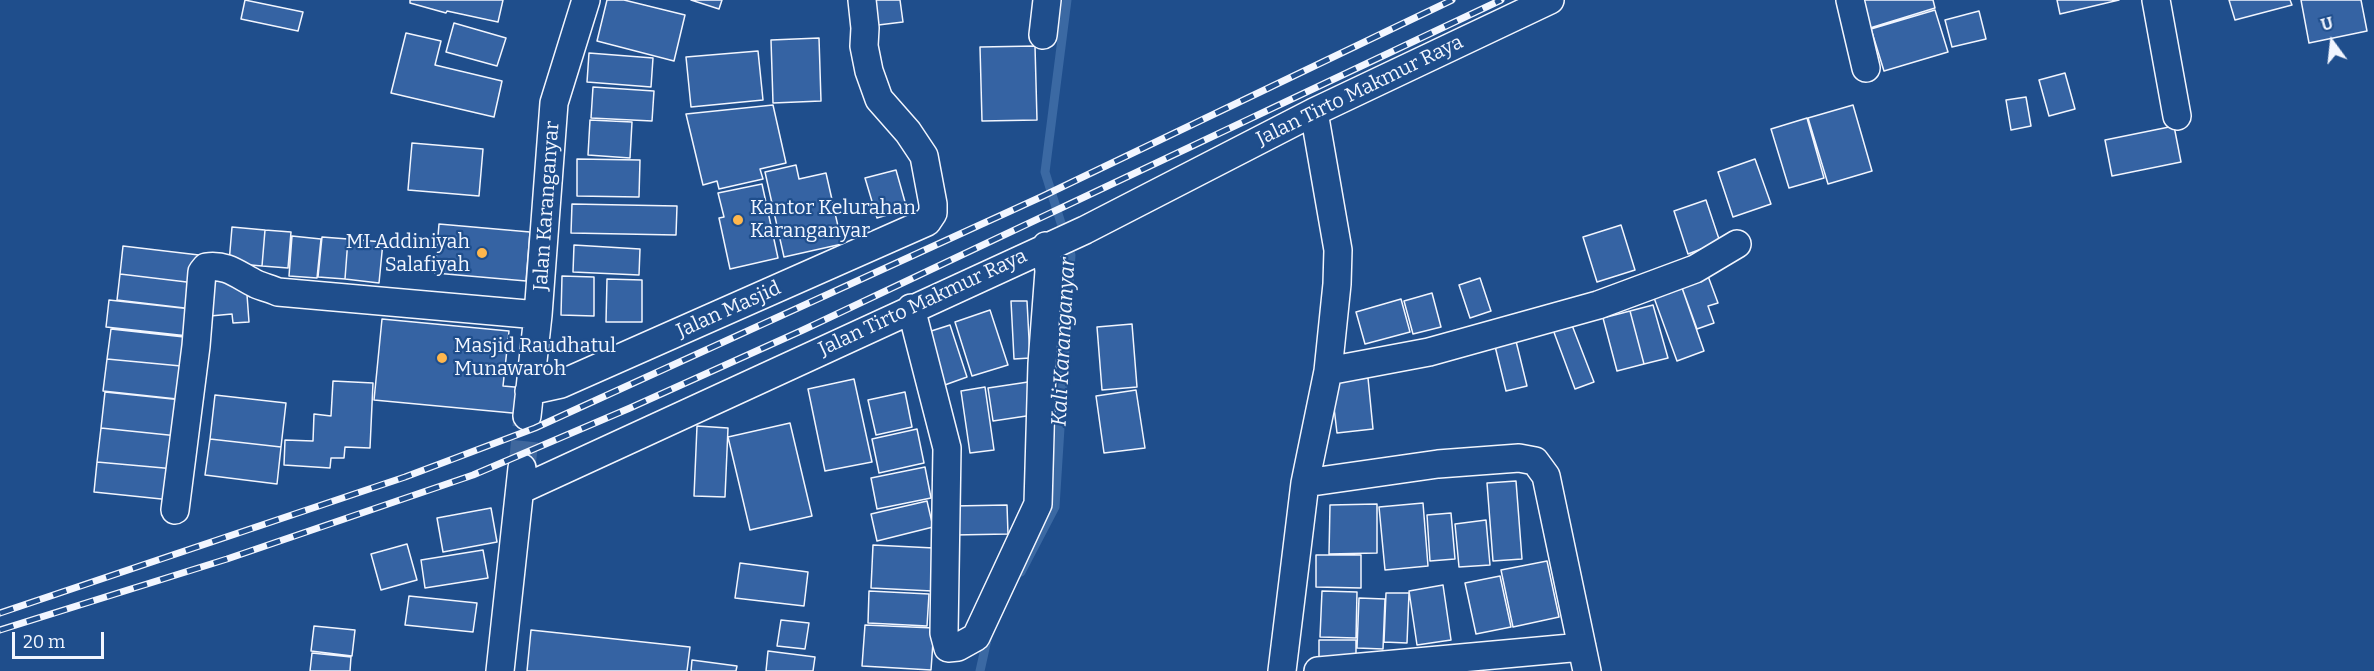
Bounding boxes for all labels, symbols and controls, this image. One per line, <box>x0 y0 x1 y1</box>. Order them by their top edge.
north arrow <box>2302 12 2362 72</box>
text: U <box>2319 13 2335 35</box>
street label: Jalan Tirto Makmur Raya <box>1253 31 1467 151</box>
street label: Jalan Karanganyar <box>529 120 565 292</box>
place label: Kantor Kelurahan Karanganyar <box>750 196 916 243</box>
marker: Kantor Kelurahan Karanganyar <box>731 213 745 227</box>
place label: MI Addiniyah Salafiyah <box>346 230 470 277</box>
street label: Jalan Tirto Makmur Raya <box>815 244 1031 362</box>
marker: MI Addiniyah Salafiyah <box>475 246 489 260</box>
water label: Kali Karanganyar <box>1047 257 1081 427</box>
street label: Jalan Masjid <box>673 276 785 344</box>
place label: Masjid Raudhatul Munawaroh <box>454 334 616 381</box>
marker: Masjid Raudhatul Munawaroh <box>435 351 449 365</box>
scale bar <box>15 620 106 658</box>
text: 20 m <box>23 631 65 653</box>

